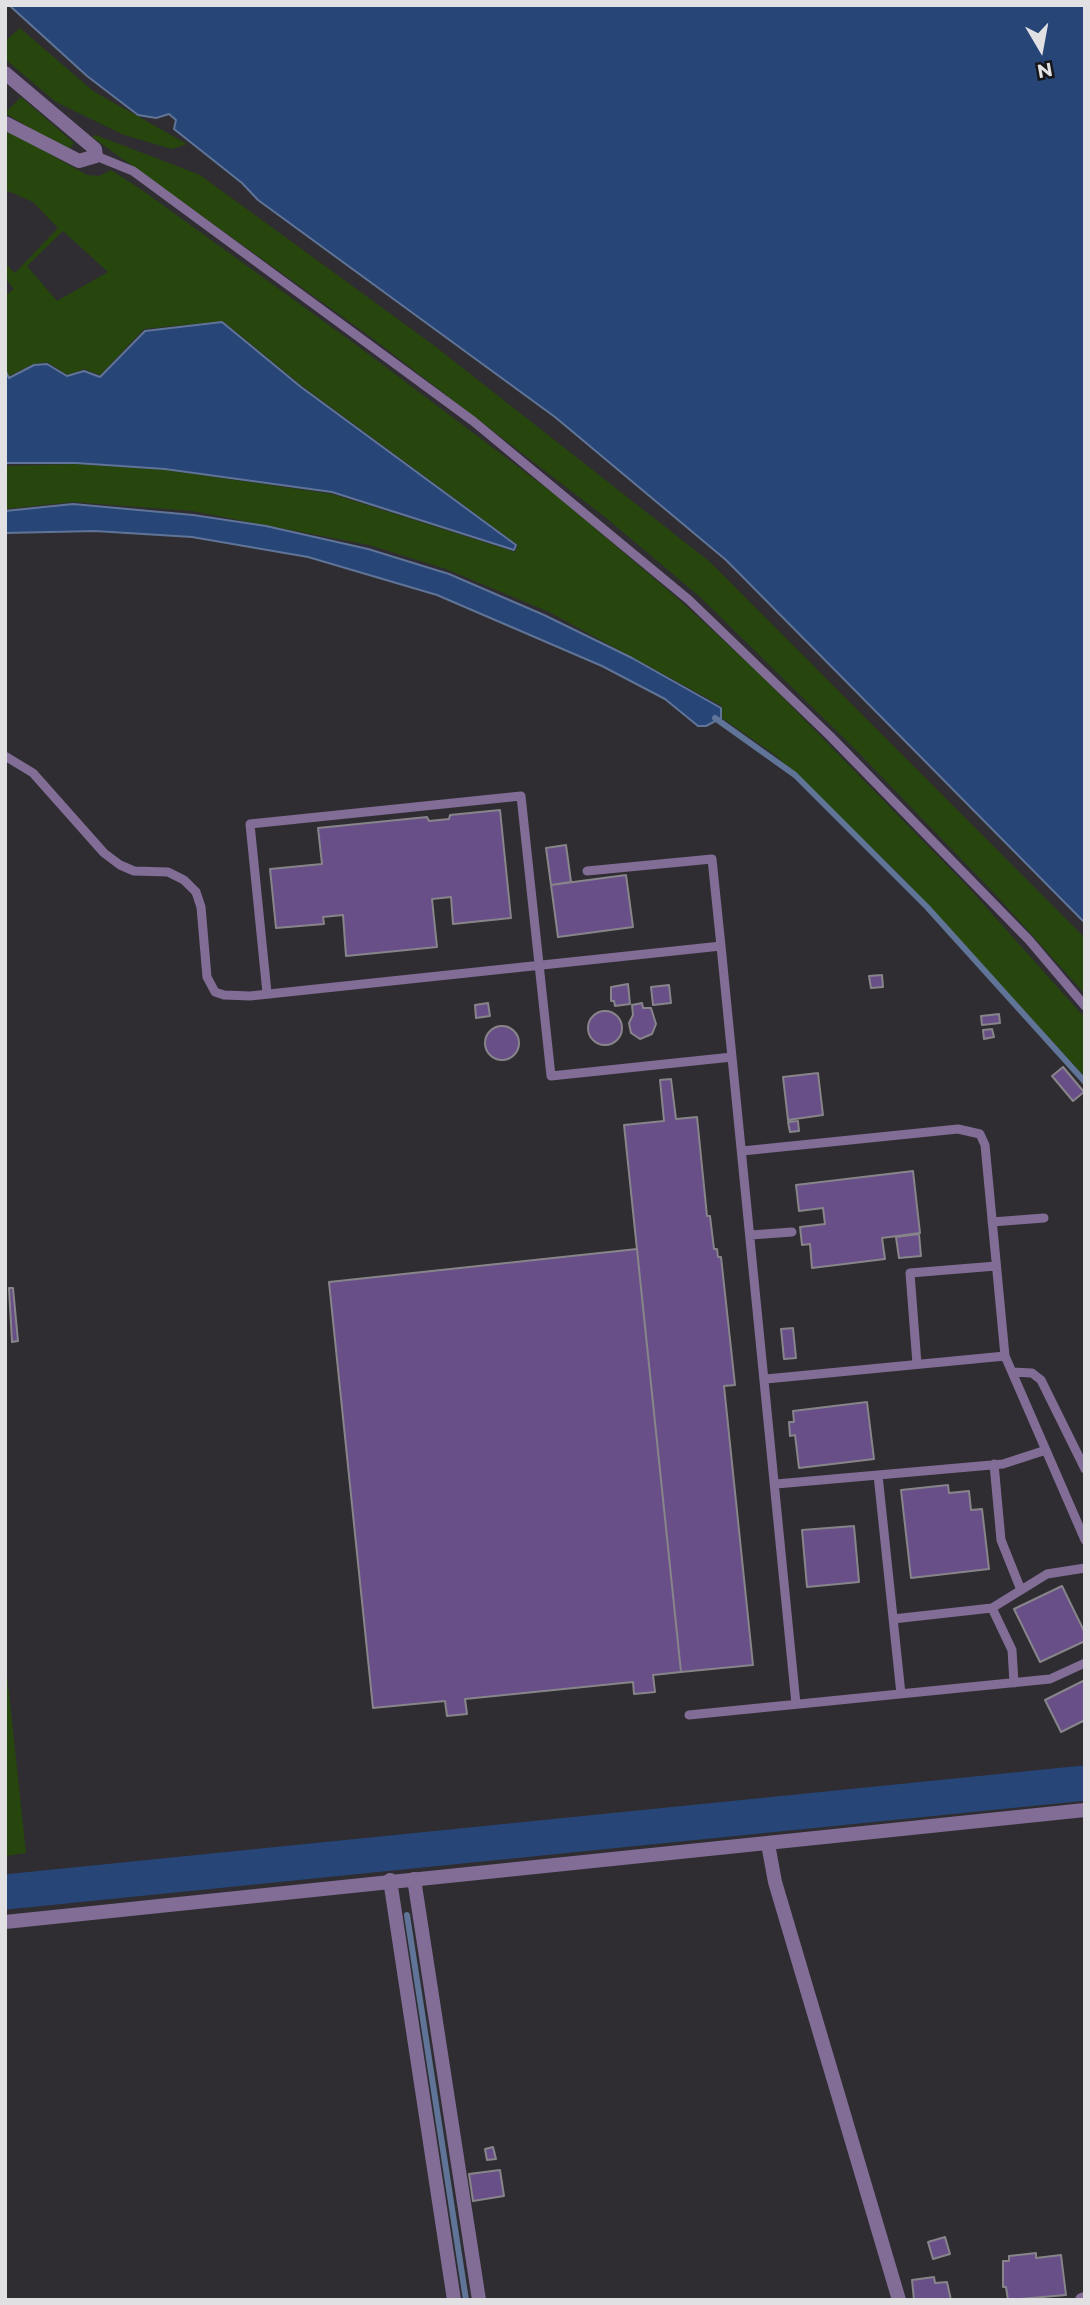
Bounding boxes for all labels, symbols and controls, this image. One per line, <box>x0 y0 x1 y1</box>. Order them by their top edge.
north arrow <box>1006 14 1076 84</box>
text: N <box>1035 58 1054 83</box>

